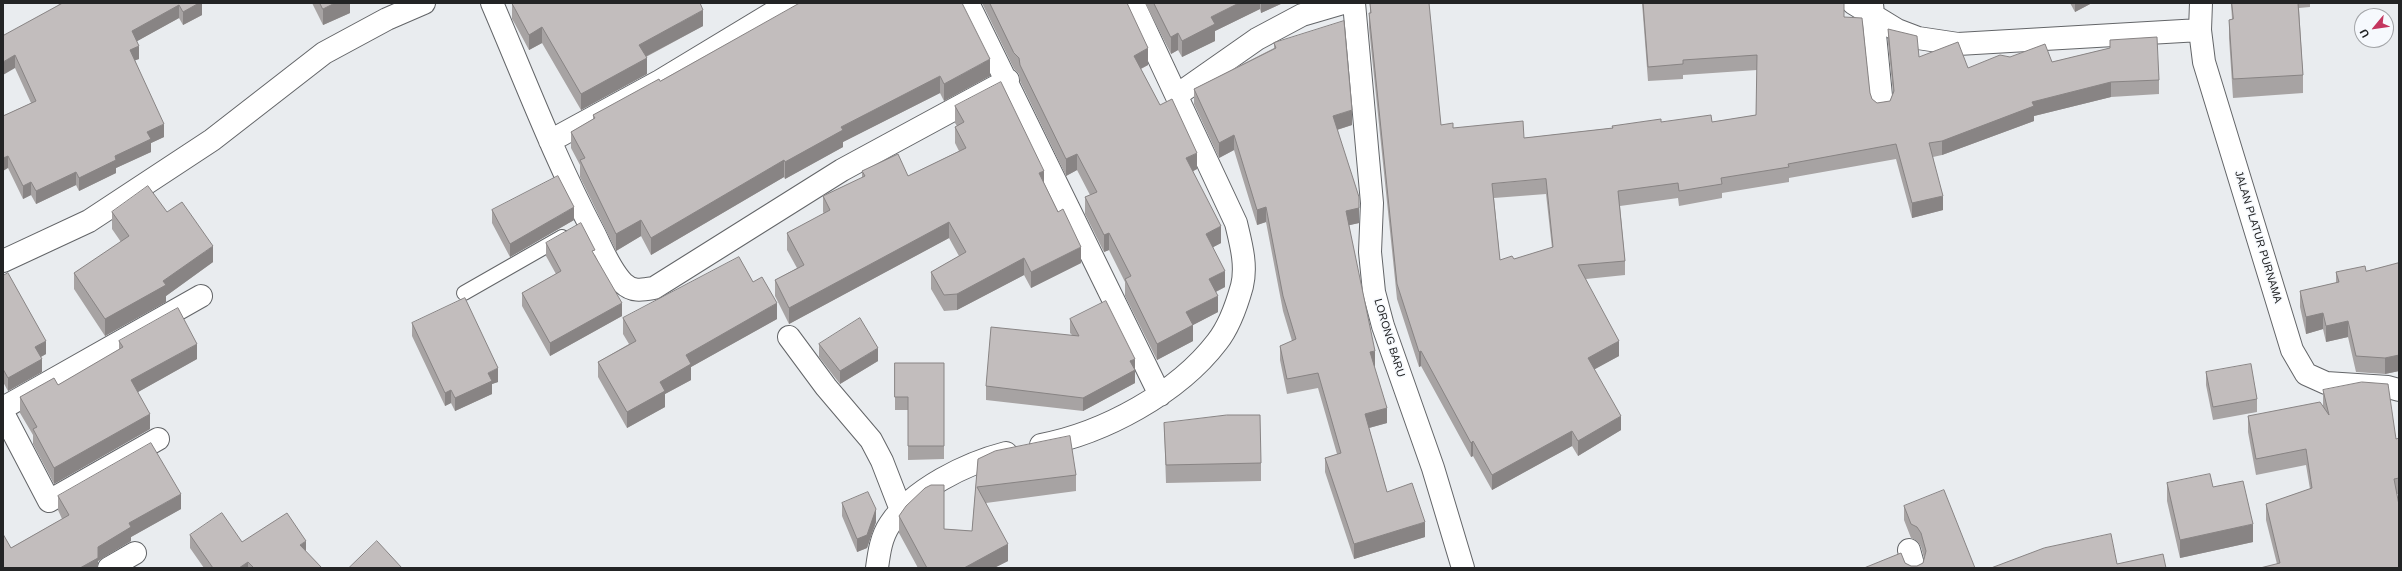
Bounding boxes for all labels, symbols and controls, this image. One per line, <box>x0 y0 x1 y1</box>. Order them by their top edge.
north arrow <box>2354 8 2394 48</box>
text: U <box>2357 27 2372 40</box>
street label: JALAN PLATUR PURNAMA <box>2232 169 2284 305</box>
street label: LORONG BARU <box>1371 297 1407 379</box>

